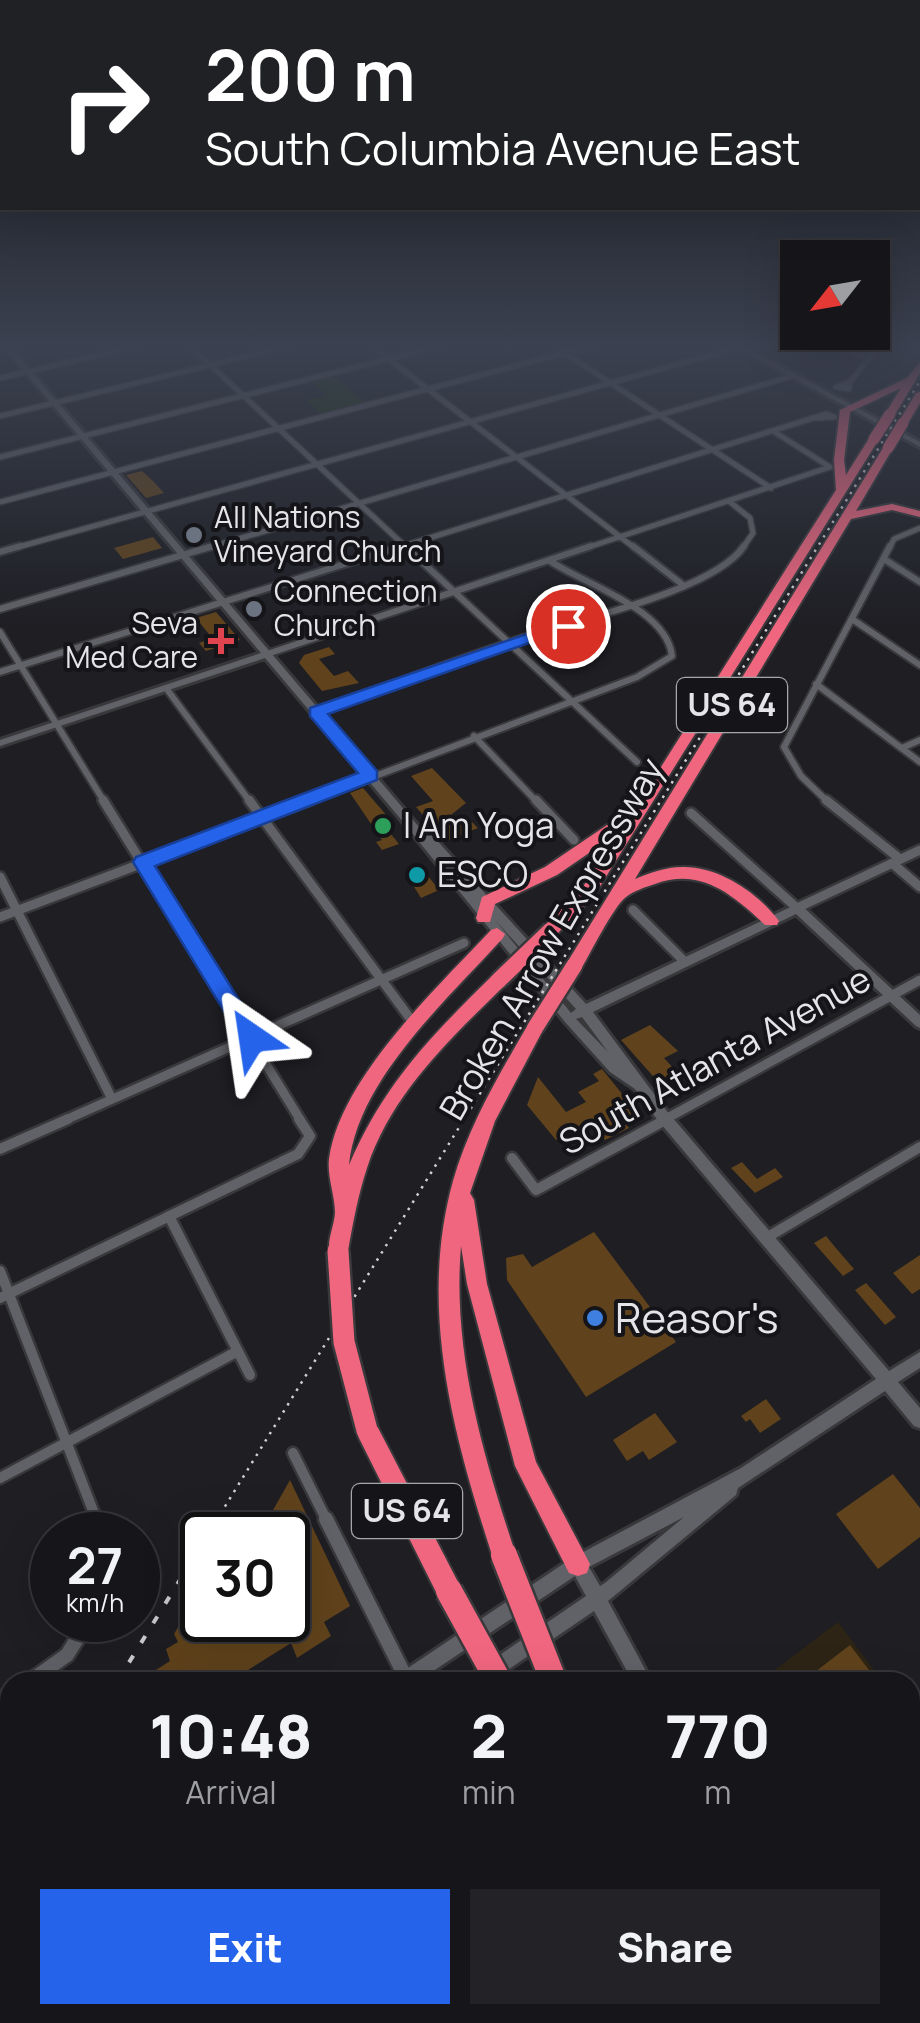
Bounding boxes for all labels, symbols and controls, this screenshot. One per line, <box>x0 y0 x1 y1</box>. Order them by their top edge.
text: 200 m <box>205 26 416 122</box>
icon: right <box>40 40 170 170</box>
text: South Columbia Avenue East <box>205 117 801 179</box>
north arrow <box>780 240 890 350</box>
map controls <box>780 240 890 350</box>
place label: All Nations Vineyard Church <box>214 496 442 571</box>
marker: All Nations Vineyard Church <box>183 524 205 546</box>
place label: Connection Church <box>274 570 437 645</box>
pin <box>526 584 611 669</box>
marker: Connection Church <box>243 598 265 620</box>
icon: arrive <box>541 599 596 654</box>
place label: Seva Med Care <box>65 602 198 677</box>
marker: Seva Med Care <box>208 628 234 654</box>
road number: US 64 <box>677 678 787 732</box>
street label: Broken Arrow Expressway <box>428 749 675 1128</box>
place label: I Am Yoga <box>403 801 555 849</box>
marker: I Am Yoga <box>372 815 394 837</box>
place label: ESCO <box>437 850 528 898</box>
marker: ESCO <box>406 864 428 886</box>
street label: South Atlanta Avenue <box>550 955 879 1166</box>
position arrow <box>200 986 304 1090</box>
place label: Reasor's <box>615 1288 779 1346</box>
marker: Reasor's <box>584 1307 606 1329</box>
road number: US 64 <box>352 1484 462 1538</box>
speed limit sign: 30 <box>180 1512 310 1642</box>
text: 27 <box>67 1531 123 1599</box>
text: km/h <box>66 1585 124 1620</box>
text: 10:48 <box>149 1694 313 1776</box>
text: 2 <box>471 1694 507 1776</box>
text: 770 <box>665 1694 771 1776</box>
text: Arrival <box>185 1770 277 1814</box>
text: min <box>462 1770 516 1814</box>
text: m <box>704 1770 731 1814</box>
button: Exit <box>40 1889 450 2004</box>
button: Share <box>470 1889 880 2004</box>

